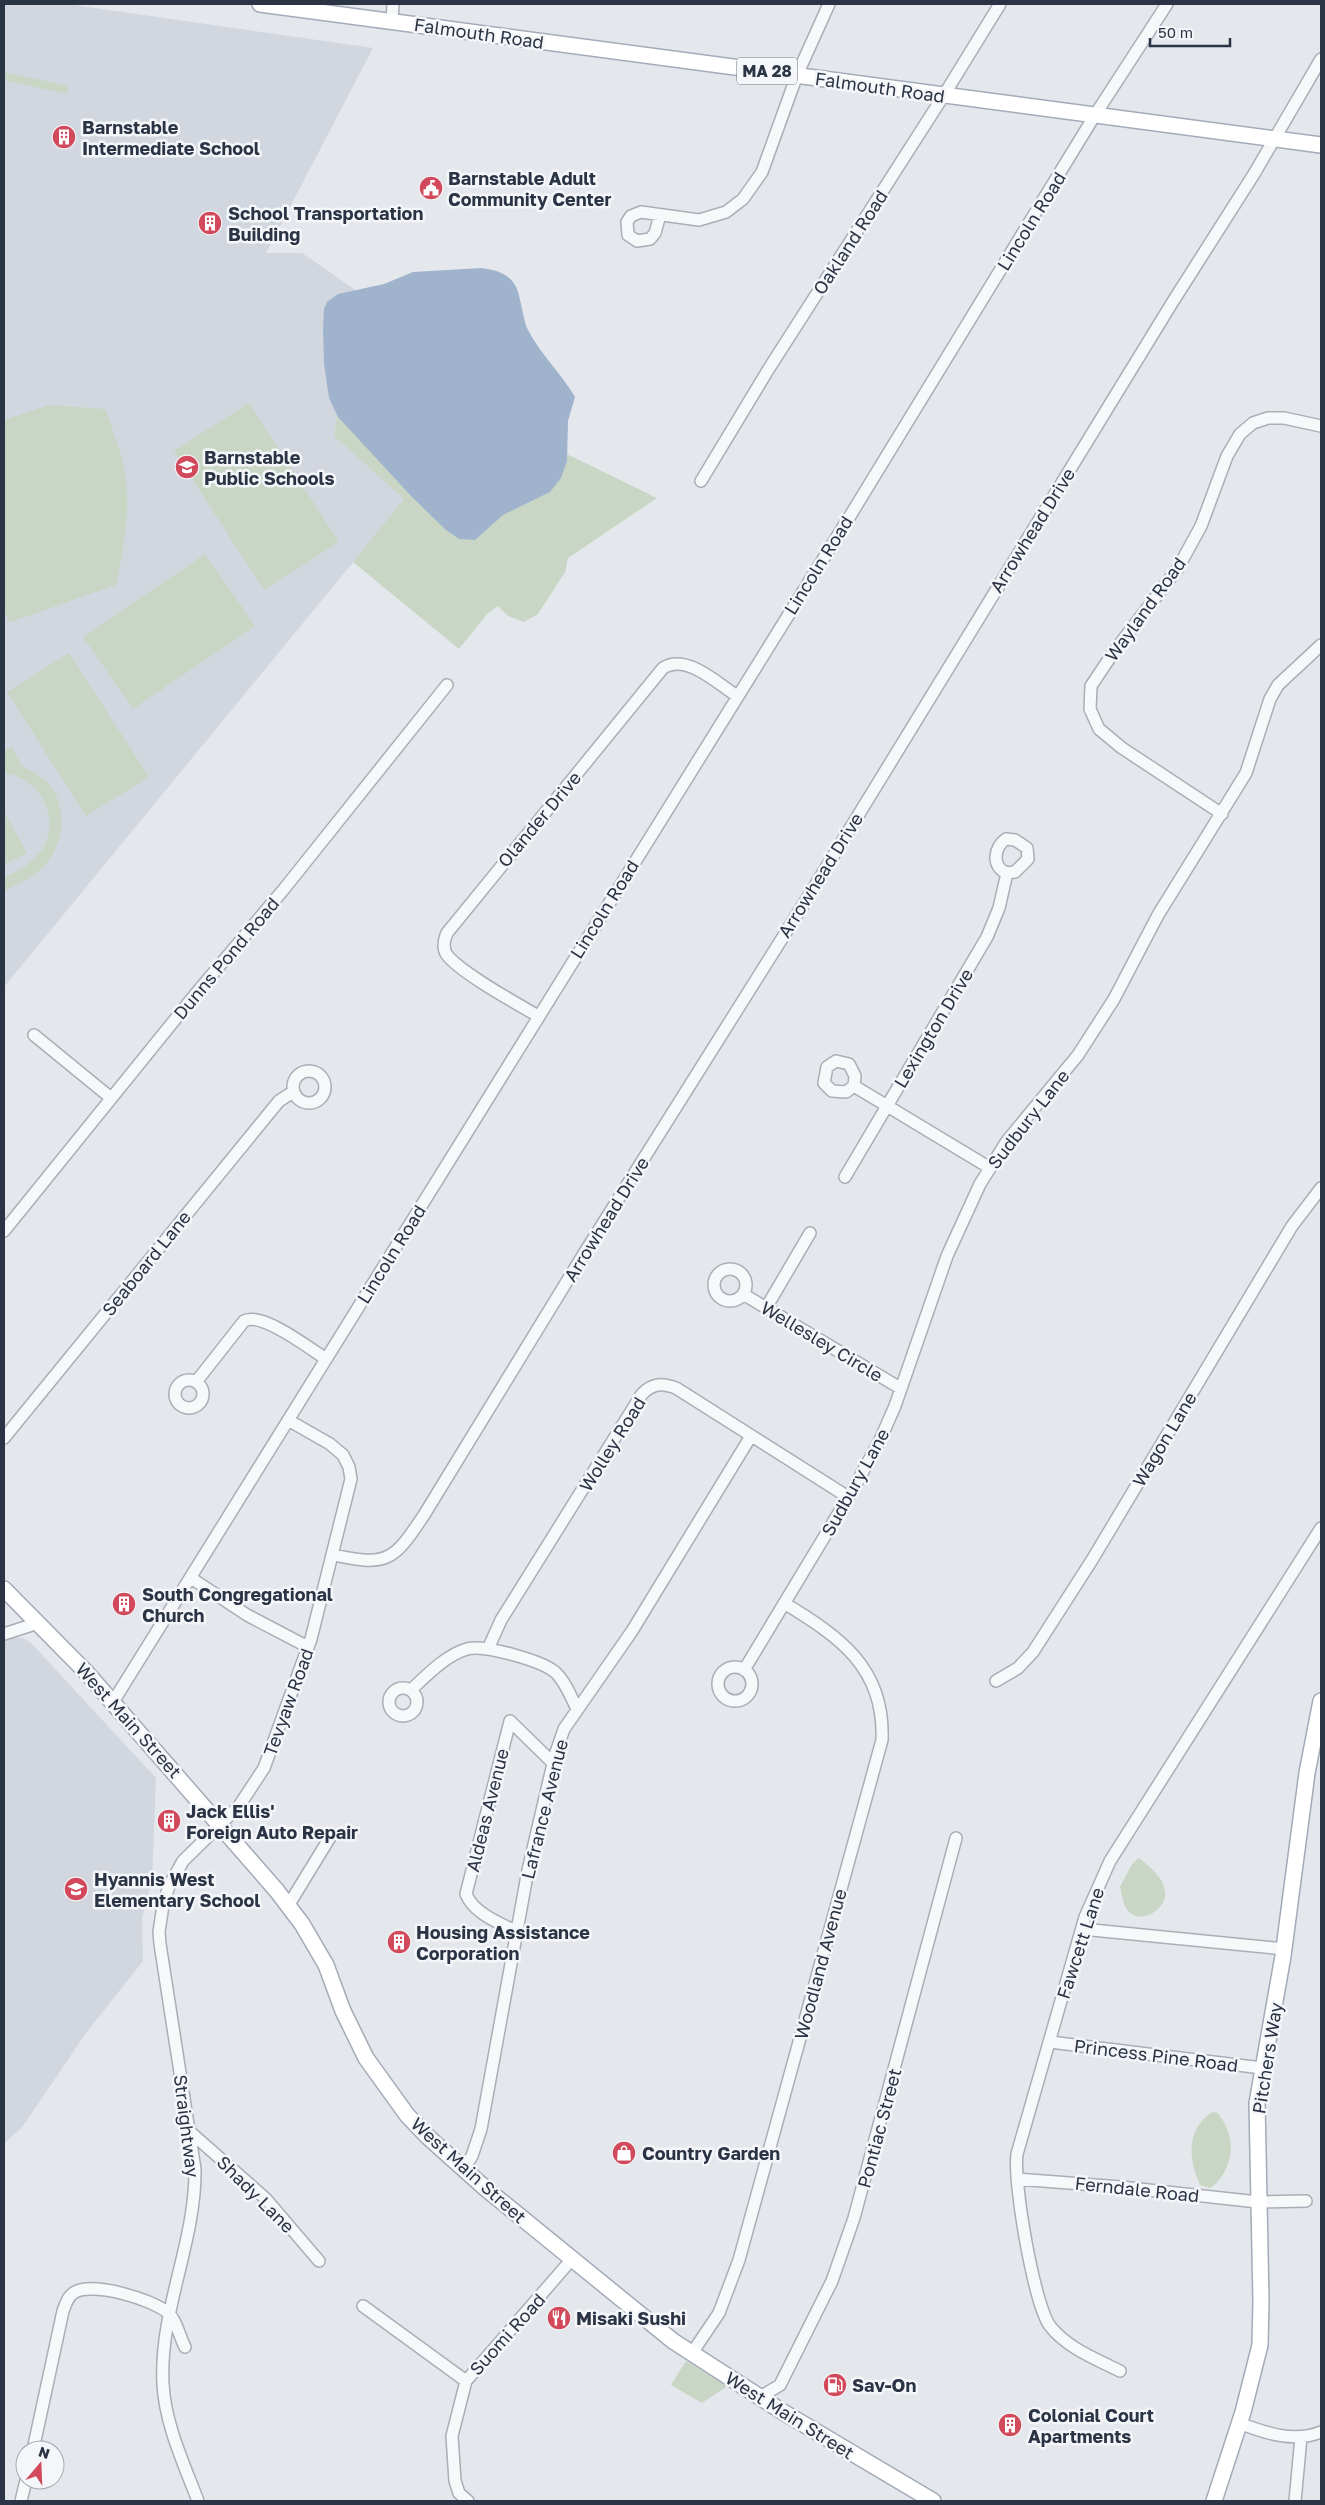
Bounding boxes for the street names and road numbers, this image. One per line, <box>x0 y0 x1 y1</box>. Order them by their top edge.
street label: Falmouth Road <box>413 13 545 53</box>
road number: MA 28 <box>737 58 797 84</box>
street label: Falmouth Road <box>814 67 946 107</box>
street label: Lincoln Road <box>992 168 1070 274</box>
street label: Oakland Road <box>808 186 892 298</box>
street label: Arrowhead Drive <box>985 464 1079 596</box>
street label: Lincoln Road <box>779 512 857 618</box>
street label: Wayland Road <box>1100 553 1190 665</box>
street label: Olander Drive <box>493 767 585 871</box>
street label: Arrowhead Drive <box>773 809 867 941</box>
street label: Lincoln Road <box>565 856 643 962</box>
street label: Dunns Pond Road <box>168 892 284 1024</box>
street label: Lexington Drive <box>889 964 977 1092</box>
street label: Sudbury Lane <box>982 1065 1074 1173</box>
street label: Arrowhead Drive <box>559 1153 653 1285</box>
street label: Lincoln Road <box>352 1201 430 1307</box>
street label: Seaboard Lane <box>97 1206 195 1320</box>
street label: Wellesley Circle <box>757 1296 887 1386</box>
street label: Wagon Lane <box>1127 1388 1201 1490</box>
street label: Wolley Road <box>574 1393 650 1495</box>
street label: Sudbury Lane <box>816 1424 894 1540</box>
street label: Tevyaw Road <box>258 1645 318 1759</box>
street label: West Main Street <box>71 1658 187 1782</box>
street label: Lafrance Avenue <box>516 1737 572 1881</box>
street label: Aldeas Avenue <box>461 1746 513 1874</box>
street label: Fawcett Lane <box>1052 1885 1108 2001</box>
street label: Woodland Avenue <box>789 1886 851 2042</box>
street label: Pitchers Way <box>1247 2001 1287 2115</box>
street label: Princess Pine Road <box>1073 2034 1239 2076</box>
street label: Pontiac Street <box>852 2066 906 2190</box>
street label: Straightway <box>170 2073 204 2179</box>
street label: West Main Street <box>407 2112 531 2228</box>
street label: Shady Lane <box>213 2151 299 2237</box>
street label: Ferndale Road <box>1074 2172 1200 2206</box>
street label: Suomi Road <box>465 2289 549 2379</box>
street label: West Main Street <box>722 2367 858 2463</box>

